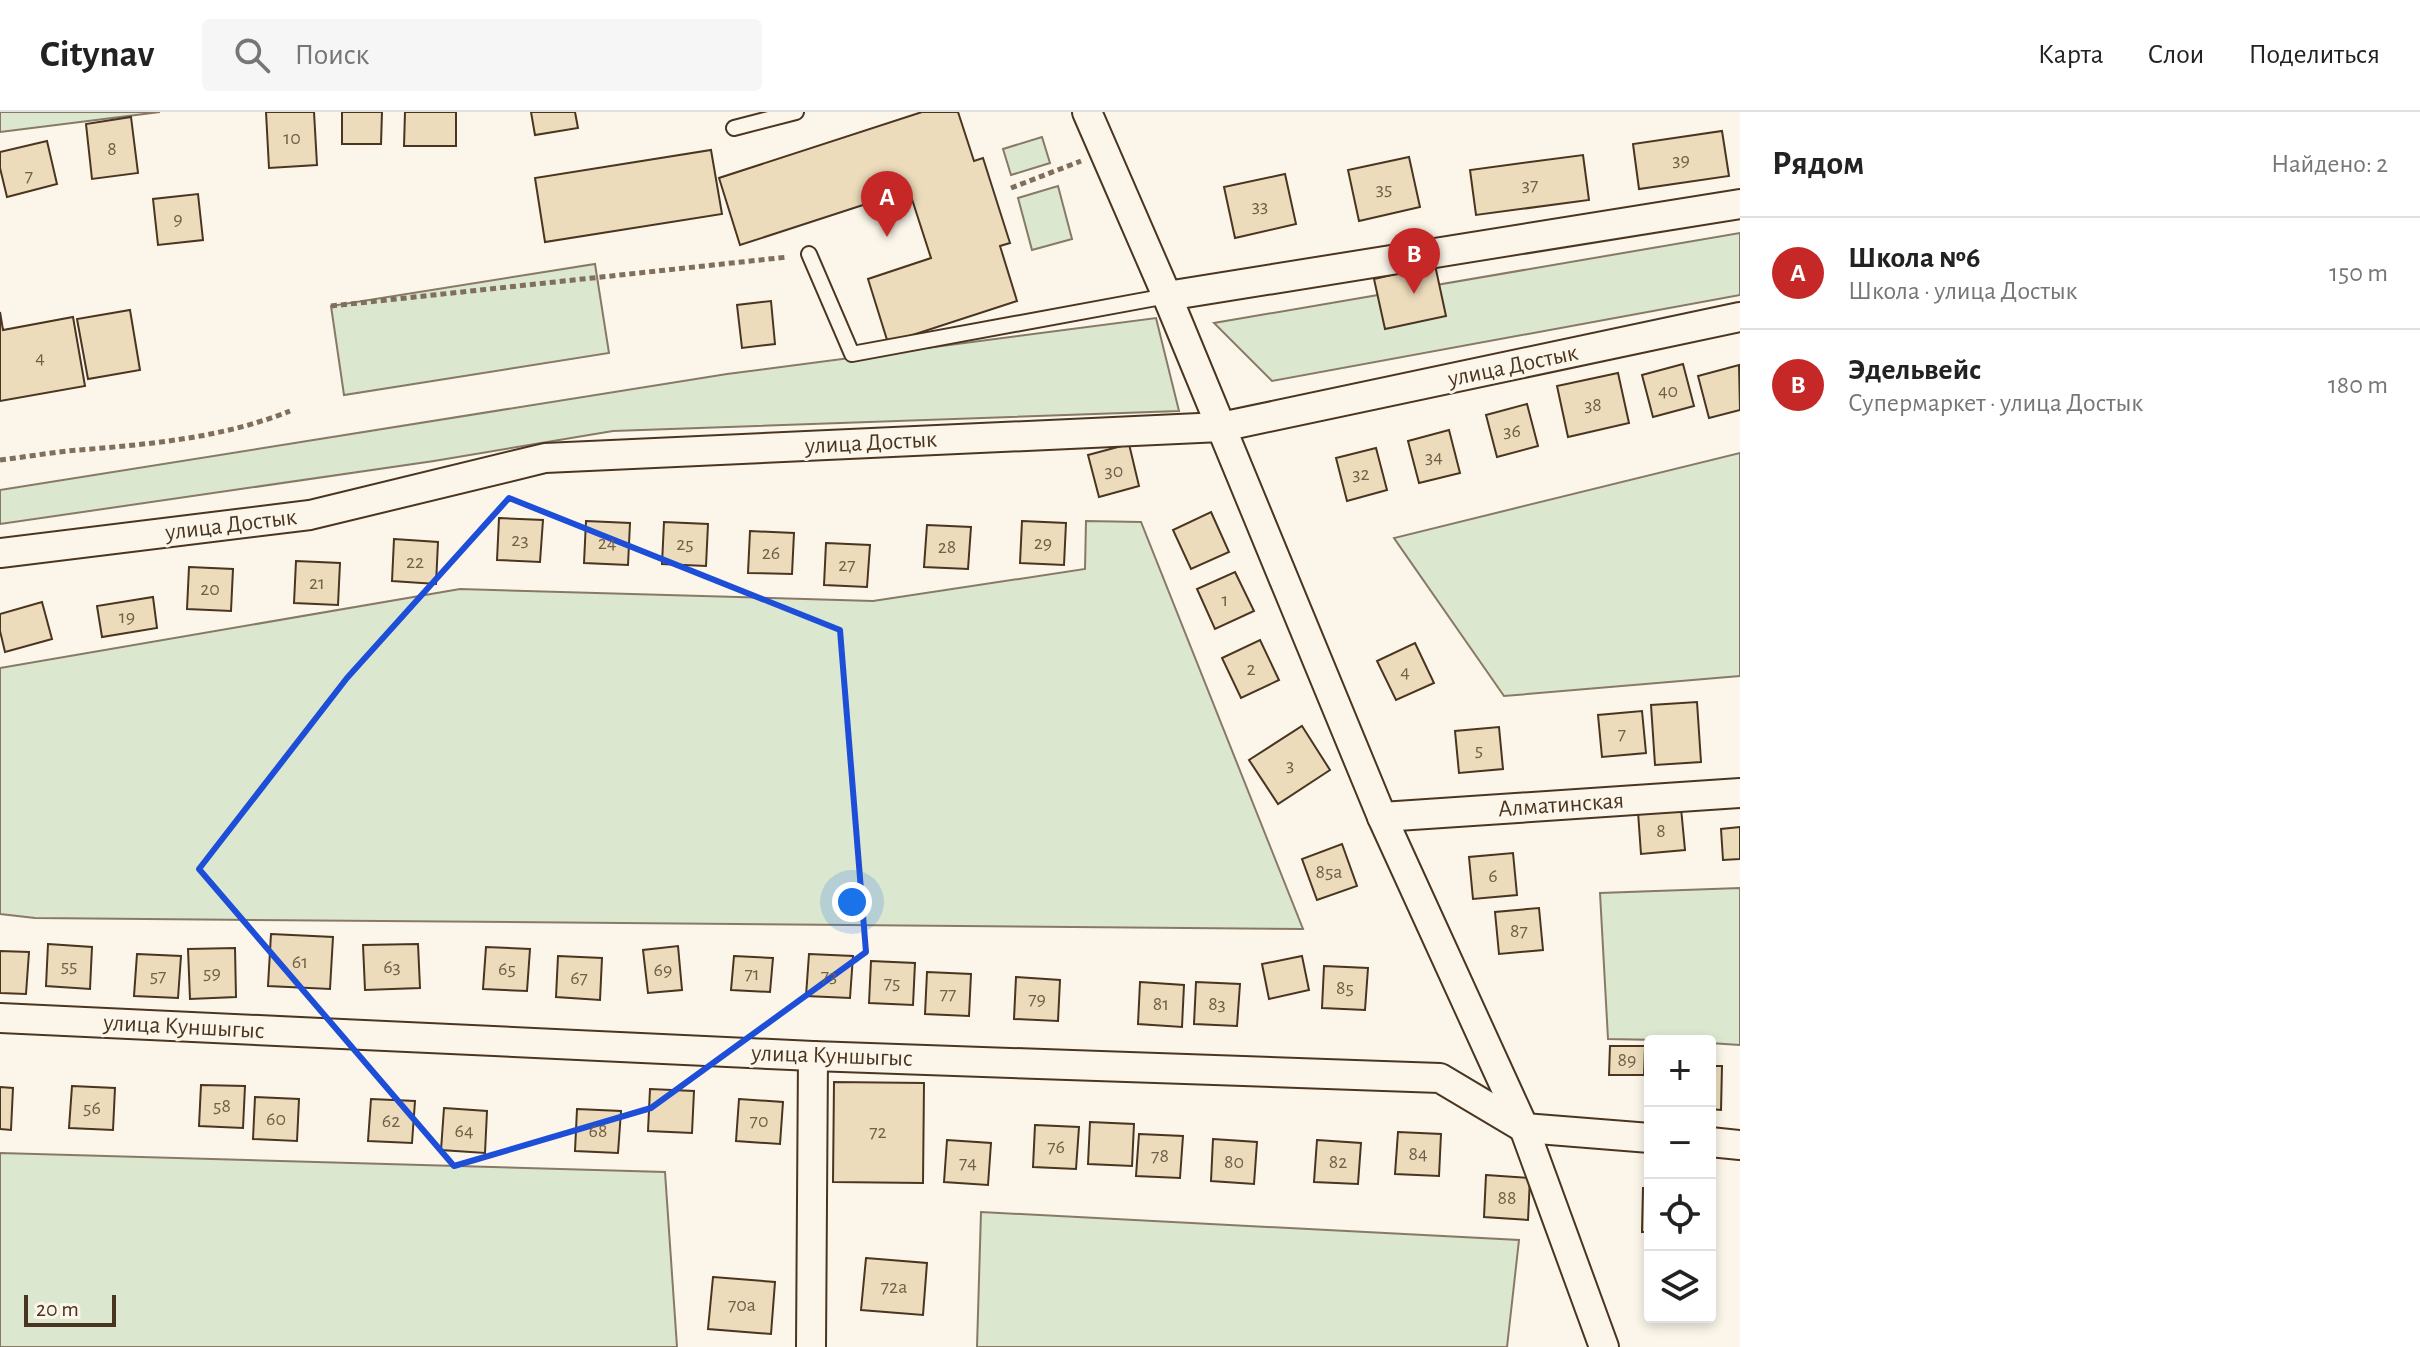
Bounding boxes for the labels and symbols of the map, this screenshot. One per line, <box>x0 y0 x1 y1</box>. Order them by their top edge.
house number: 10 <box>283 128 301 148</box>
house number: 8 <box>107 139 117 159</box>
house number: 39 <box>1672 150 1690 170</box>
house number: 7 <box>25 166 33 186</box>
pin: A <box>861 171 913 237</box>
house number: 37 <box>1522 175 1538 195</box>
house number: 35 <box>1376 179 1392 199</box>
house number: 33 <box>1252 196 1268 216</box>
house number: 9 <box>173 209 183 229</box>
pin: B <box>1388 228 1440 294</box>
street label: улица Достык <box>1445 341 1580 392</box>
house number: 4 <box>35 348 45 368</box>
house number: 40 <box>1658 381 1678 401</box>
house number: 38 <box>1584 395 1602 415</box>
house number: 36 <box>1503 421 1521 441</box>
street label: улица Достык <box>803 428 938 458</box>
house number: 34 <box>1425 447 1443 467</box>
house number: 30 <box>1105 461 1123 481</box>
house number: 32 <box>1352 464 1370 484</box>
street label: улица Достык <box>163 505 298 545</box>
house number: 23 <box>511 530 529 550</box>
house number: 24 <box>598 533 616 553</box>
house number: 29 <box>1034 533 1052 553</box>
house number: 25 <box>676 534 694 554</box>
house number: 28 <box>938 537 956 557</box>
house number: 26 <box>762 543 780 563</box>
house number: 22 <box>406 552 424 572</box>
house number: 27 <box>838 555 856 575</box>
house number: 21 <box>309 573 325 593</box>
house number: 20 <box>200 579 220 599</box>
house number: 1 <box>1222 590 1228 610</box>
house number: 19 <box>119 607 135 627</box>
house number: 2 <box>1246 659 1256 679</box>
house number: 4 <box>1400 662 1410 682</box>
house number: 7 <box>1618 724 1626 744</box>
house number: 5 <box>1475 740 1483 760</box>
house number: 3 <box>1286 755 1294 775</box>
street label: Алматинская <box>1497 789 1625 821</box>
house number: 8 <box>1656 821 1666 841</box>
house number: 85а <box>1316 862 1342 882</box>
house number: 6 <box>1488 866 1498 886</box>
your location <box>832 882 872 922</box>
house number: 87 <box>1510 921 1528 941</box>
house number: 61 <box>292 952 308 972</box>
house number: 55 <box>61 956 77 976</box>
house number: 63 <box>383 957 401 977</box>
house number: 65 <box>498 959 516 979</box>
house number: 69 <box>654 960 672 980</box>
house number: 59 <box>203 963 221 983</box>
house number: 71 <box>744 964 760 984</box>
house number: 57 <box>150 966 166 986</box>
house number: 73 <box>821 966 837 986</box>
house number: 67 <box>570 968 588 988</box>
house number: 75 <box>884 973 900 993</box>
house number: 85 <box>1336 978 1354 998</box>
house number: 77 <box>940 984 956 1004</box>
house number: 79 <box>1028 989 1046 1009</box>
house number: 81 <box>1153 994 1169 1014</box>
house number: 83 <box>1208 994 1226 1014</box>
street label: улица Куншыгыс <box>102 1011 265 1043</box>
street label: улица Куншыгыс <box>750 1041 913 1071</box>
house number: 89 <box>1618 1050 1636 1070</box>
house number: 58 <box>213 1096 231 1116</box>
house number: 56 <box>83 1098 101 1118</box>
house number: 60 <box>266 1109 286 1129</box>
house number: 62 <box>382 1111 400 1131</box>
house number: 70 <box>750 1111 768 1131</box>
house number: 64 <box>454 1121 474 1141</box>
house number: 68 <box>589 1121 607 1141</box>
house number: 72 <box>869 1122 887 1142</box>
house number: 76 <box>1047 1137 1065 1157</box>
house number: 84 <box>1408 1144 1428 1164</box>
house number: 78 <box>1151 1146 1169 1166</box>
house number: 80 <box>1224 1152 1244 1172</box>
house number: 82 <box>1329 1152 1347 1172</box>
house number: 74 <box>959 1153 977 1173</box>
house number: 88 <box>1498 1188 1516 1208</box>
house number: 72а <box>881 1277 907 1297</box>
scale bar <box>24 1291 116 1327</box>
house number: 70а <box>728 1295 756 1315</box>

